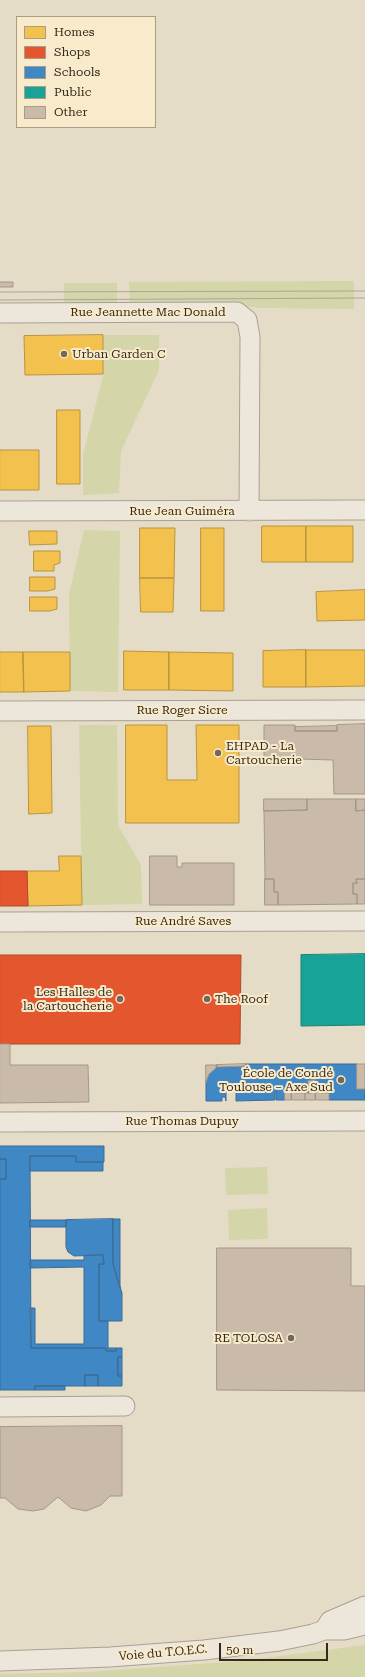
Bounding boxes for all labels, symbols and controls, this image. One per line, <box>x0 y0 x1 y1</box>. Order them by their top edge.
legend <box>16 16 156 128</box>
text: Homes <box>54 25 94 39</box>
text: Shops <box>54 45 90 59</box>
text: Schools <box>54 65 100 79</box>
text: Public <box>54 85 91 99</box>
text: Other <box>54 105 87 119</box>
street label: Rue Jeannette Mac Donald <box>70 305 226 319</box>
place label: Urban Garden C <box>72 347 166 361</box>
marker: Urban Garden C <box>59 349 69 359</box>
street label: Rue Jean Guiméra <box>129 504 235 518</box>
street label: Rue Roger Sicre <box>136 703 228 717</box>
place label: EHPAD - La Cartoucherie <box>226 739 302 767</box>
marker: EHPAD - La Cartoucherie <box>213 748 223 758</box>
street label: Rue André Saves <box>135 914 231 928</box>
place label: Les Halles de la Cartoucherie <box>23 985 112 1013</box>
place label: The Roof <box>215 992 268 1006</box>
marker: Les Halles de la Cartoucherie <box>115 994 125 1004</box>
marker: The Roof <box>202 994 212 1004</box>
place label: École de Condé Toulouse – Axe Sud <box>219 1066 333 1094</box>
marker: École de Condé Toulouse – Axe Sud <box>336 1075 346 1085</box>
street label: Rue Thomas Dupuy <box>125 1114 239 1128</box>
place label: RE TOLOSA <box>214 1331 283 1345</box>
marker: RE TOLOSA <box>286 1333 296 1343</box>
scale bar <box>221 1635 330 1661</box>
street label: Voie du T.O.E.C. <box>118 1642 208 1664</box>
text: 50 m <box>226 1643 253 1657</box>

